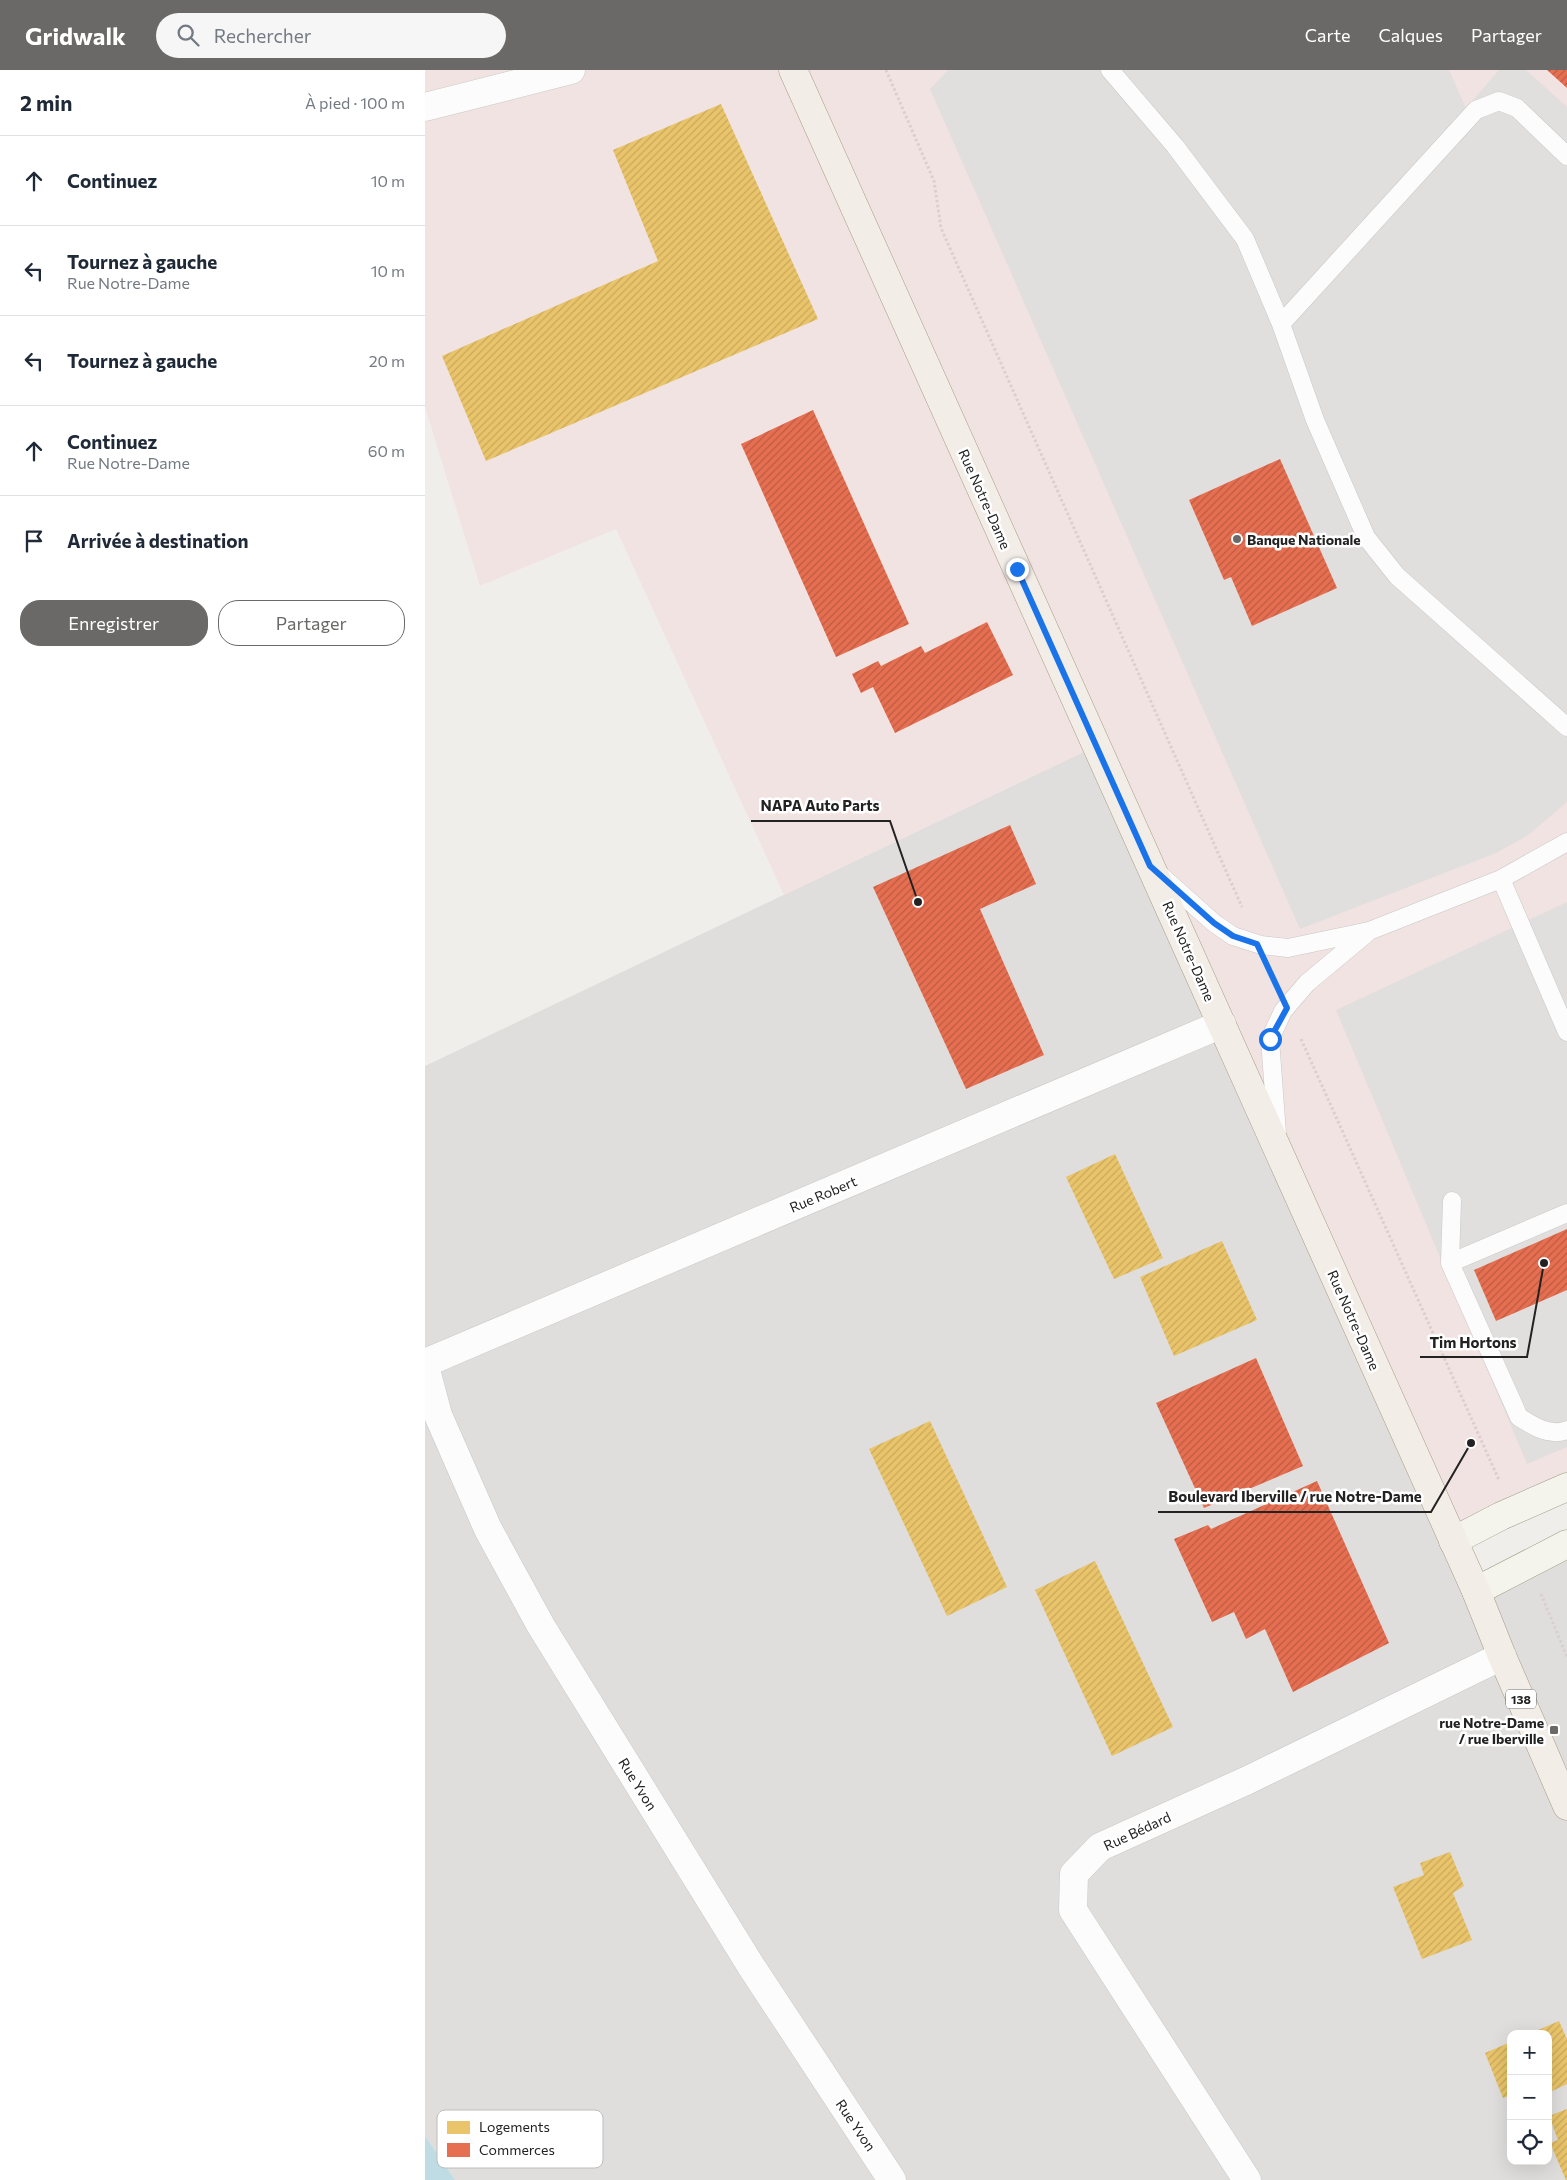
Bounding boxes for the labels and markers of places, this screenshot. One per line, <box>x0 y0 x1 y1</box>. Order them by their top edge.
place label: Banque Nationale <box>1247 531 1361 548</box>
marker: Banque Nationale <box>1231 533 1243 545</box>
callout: NAPA Auto Parts <box>751 791 890 821</box>
callout: Tim Hortons <box>1420 1327 1527 1357</box>
callout: Boulevard Iberville / rue Notre-Dame <box>1158 1482 1431 1512</box>
place label: rue Notre-Dame / rue Iberville <box>1439 1714 1544 1747</box>
marker: rue Notre-Dame / rue Iberville <box>1548 1724 1560 1736</box>

